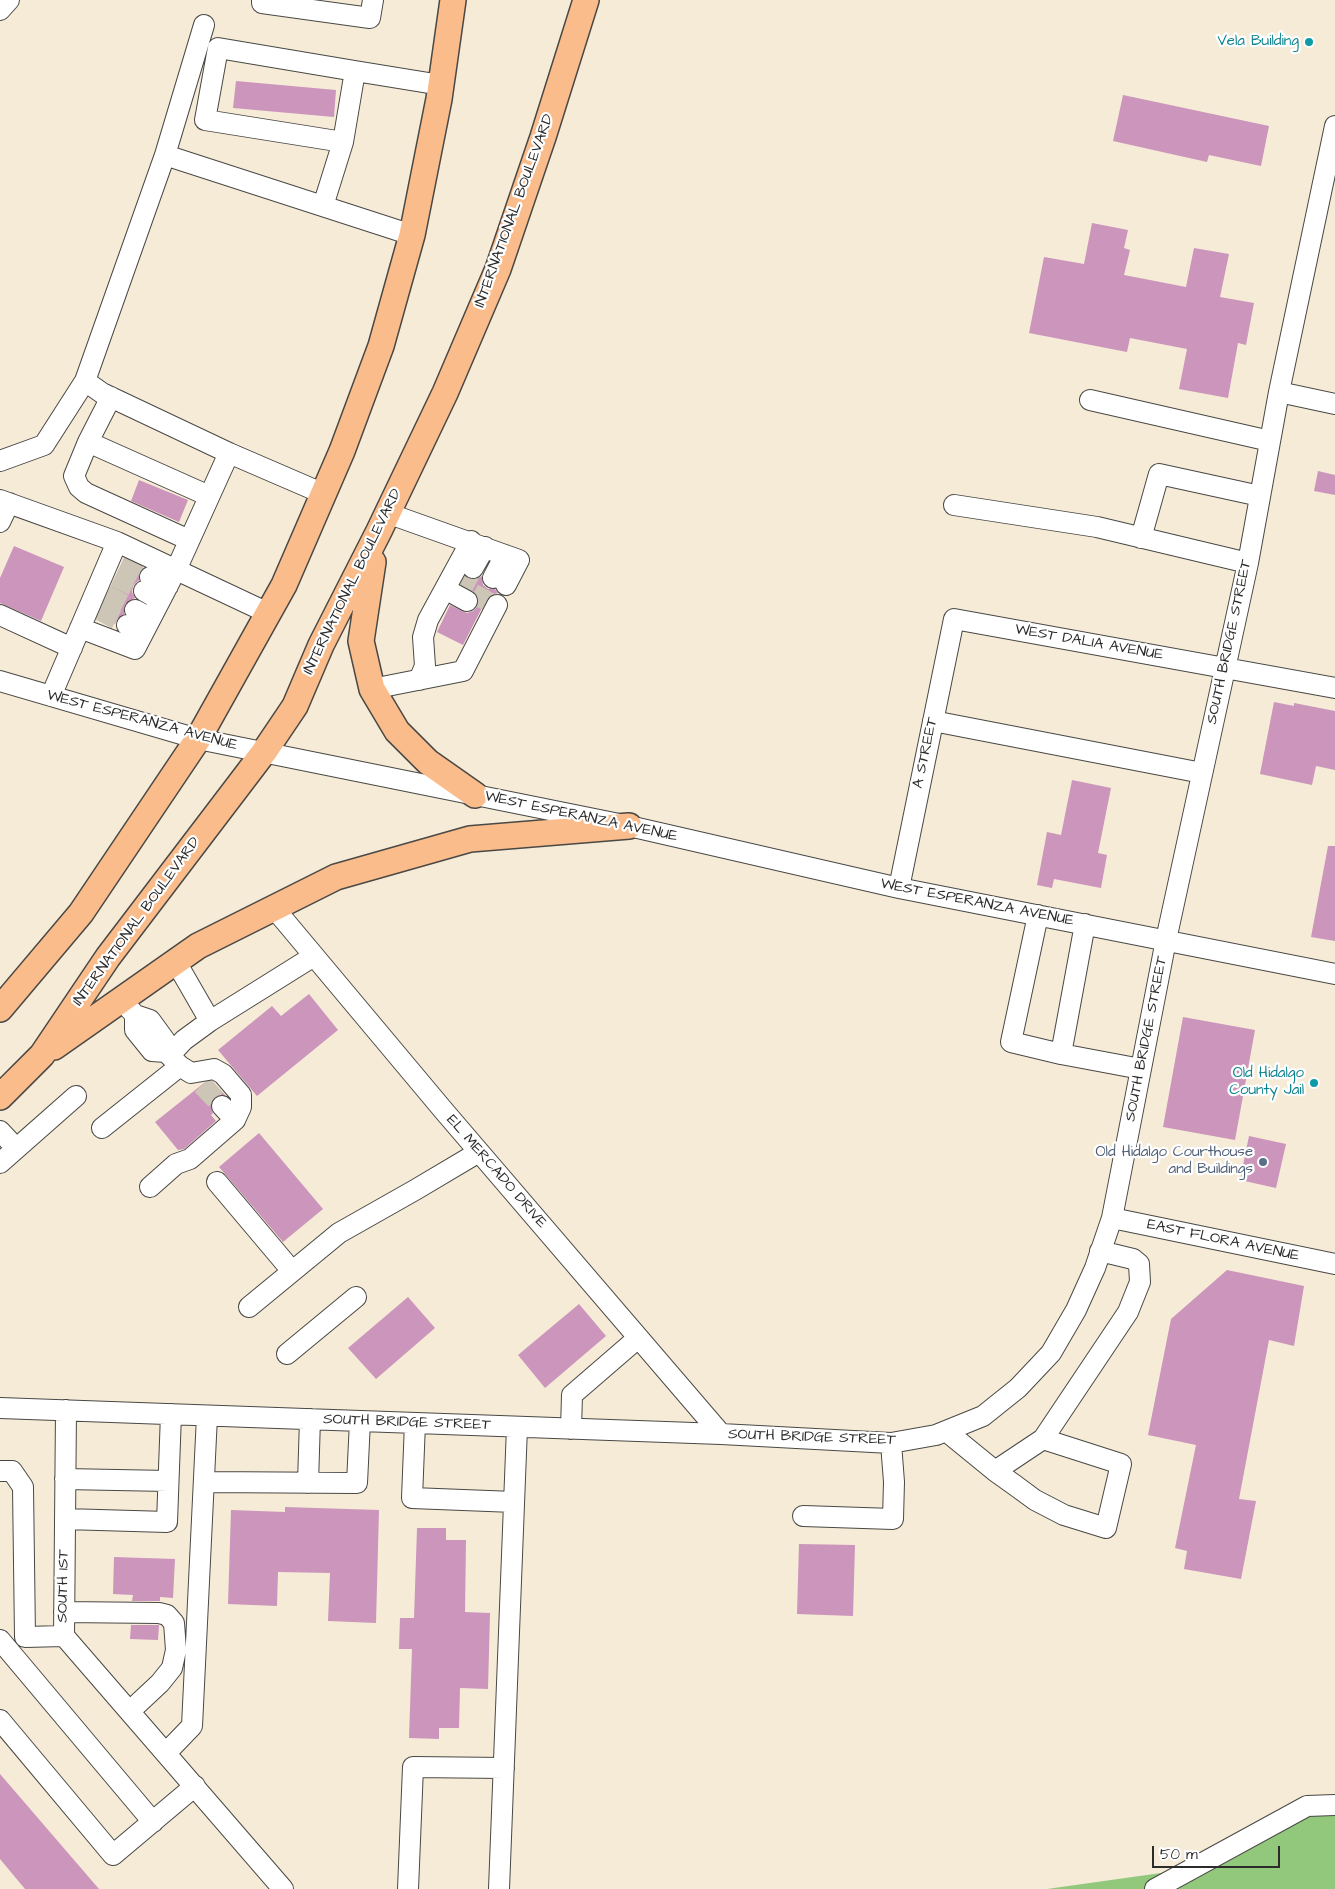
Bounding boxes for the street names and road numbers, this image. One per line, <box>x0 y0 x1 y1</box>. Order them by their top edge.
street label: INTERNATIONAL BOULEVARD <box>472 112 558 310</box>
street label: INTERNATIONAL BOULEVARD <box>300 486 406 678</box>
street label: SOUTH BRIDGE STREET <box>1204 558 1256 726</box>
street label: WEST DALIA AVENUE <box>1013 621 1165 665</box>
street label: WEST ESPERANZA AVENUE <box>45 687 239 755</box>
street label: A STREET <box>910 716 942 790</box>
street label: WEST ESPERANZA AVENUE <box>483 788 679 846</box>
street label: INTERNATIONAL BOULEVARD <box>70 834 204 1010</box>
street label: WEST ESPERANZA AVENUE <box>879 875 1075 931</box>
street label: SOUTH BRIDGE STREET <box>1122 955 1172 1123</box>
street label: EL MERCADO DRIVE <box>442 1112 550 1232</box>
street label: EAST FLORA AVENUE <box>1145 1216 1301 1266</box>
street label: SOUTH BRIDGE STREET <box>323 1411 491 1435</box>
street label: SOUTH BRIDGE STREET <box>728 1426 896 1450</box>
street label: SOUTH 1ST <box>54 1549 74 1623</box>

